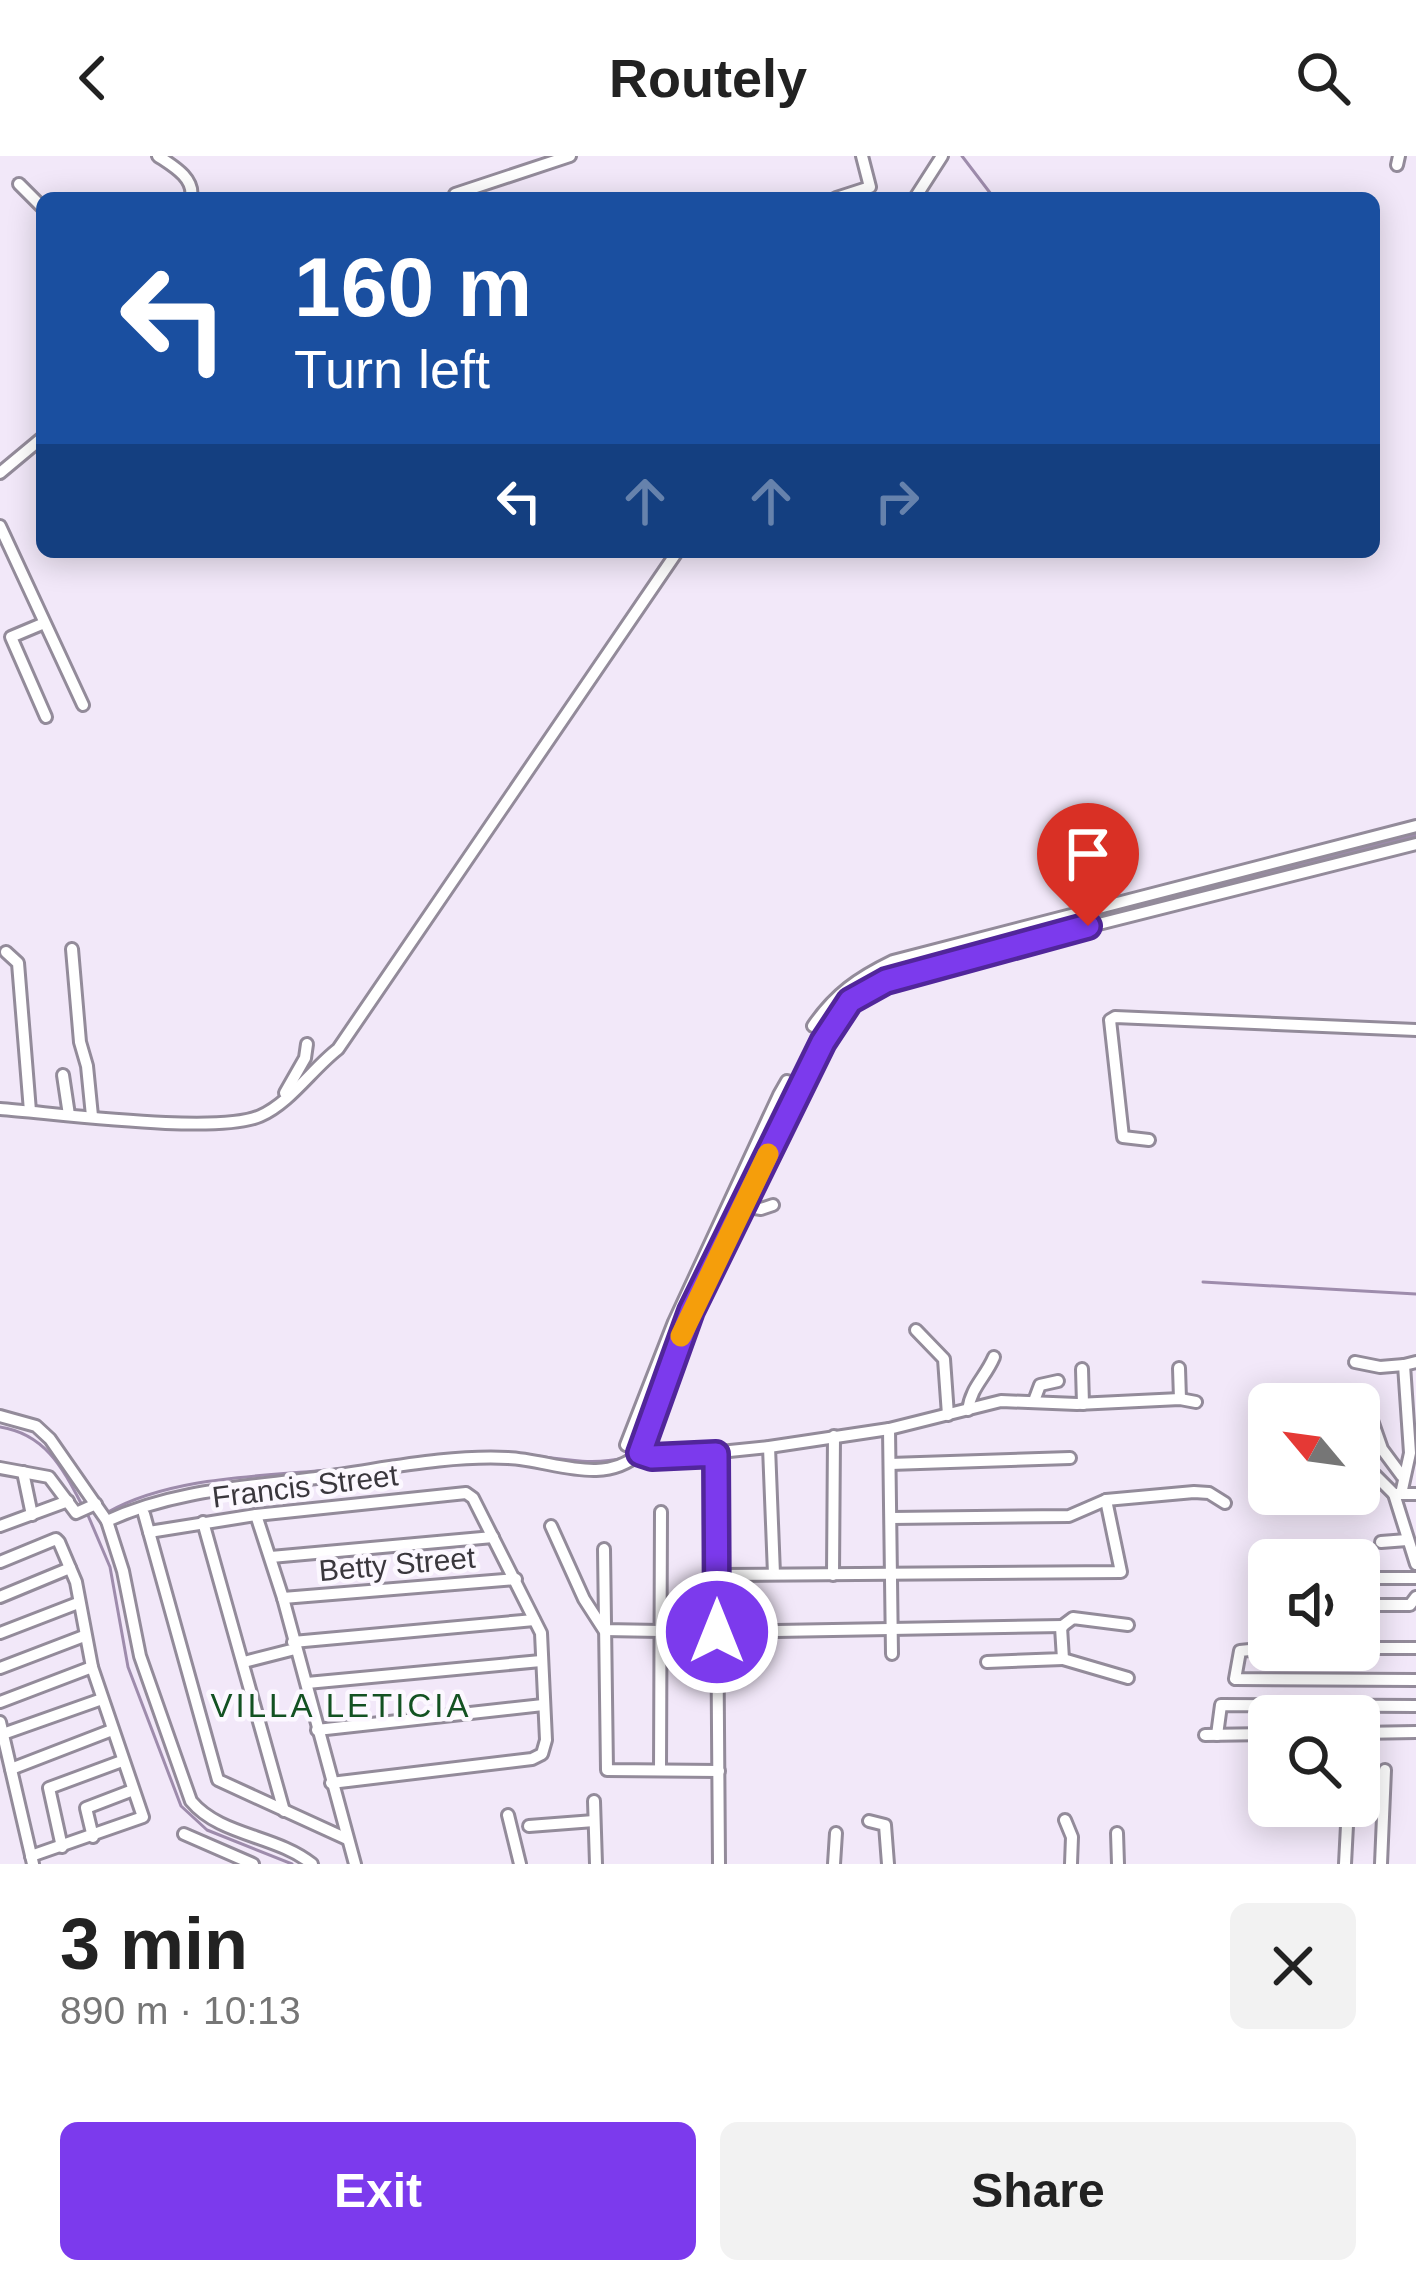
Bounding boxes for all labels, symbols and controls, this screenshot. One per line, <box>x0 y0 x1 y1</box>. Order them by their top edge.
icon: back <box>60 45 126 111</box>
icon: search <box>1290 45 1356 111</box>
text: Routely <box>609 48 807 108</box>
icon: left <box>96 240 252 396</box>
text: 160 m <box>294 240 532 334</box>
text: Turn left <box>294 339 490 399</box>
icon: left <box>486 468 552 534</box>
icon: ahead <box>612 468 678 534</box>
icon: ahead <box>738 468 804 534</box>
icon: right <box>864 468 930 534</box>
pin <box>1037 803 1139 926</box>
icon: arrive <box>1055 821 1121 887</box>
north arrow <box>1248 1383 1380 1515</box>
map controls <box>1248 1383 1380 1827</box>
street label: Francis Street <box>210 1458 400 1514</box>
button: sound <box>1248 1539 1380 1671</box>
street label: Betty Street <box>317 1541 477 1587</box>
position arrow <box>654 1569 780 1695</box>
district label: VILLA LETICIA <box>211 1687 471 1724</box>
button: search <box>1248 1695 1380 1827</box>
button: close <box>1230 1903 1356 2029</box>
text: 3 min <box>60 1904 248 1984</box>
text: 890 m · 10:13 <box>60 1989 301 2032</box>
button: Exit <box>60 2122 696 2260</box>
button: Share <box>720 2122 1356 2260</box>

